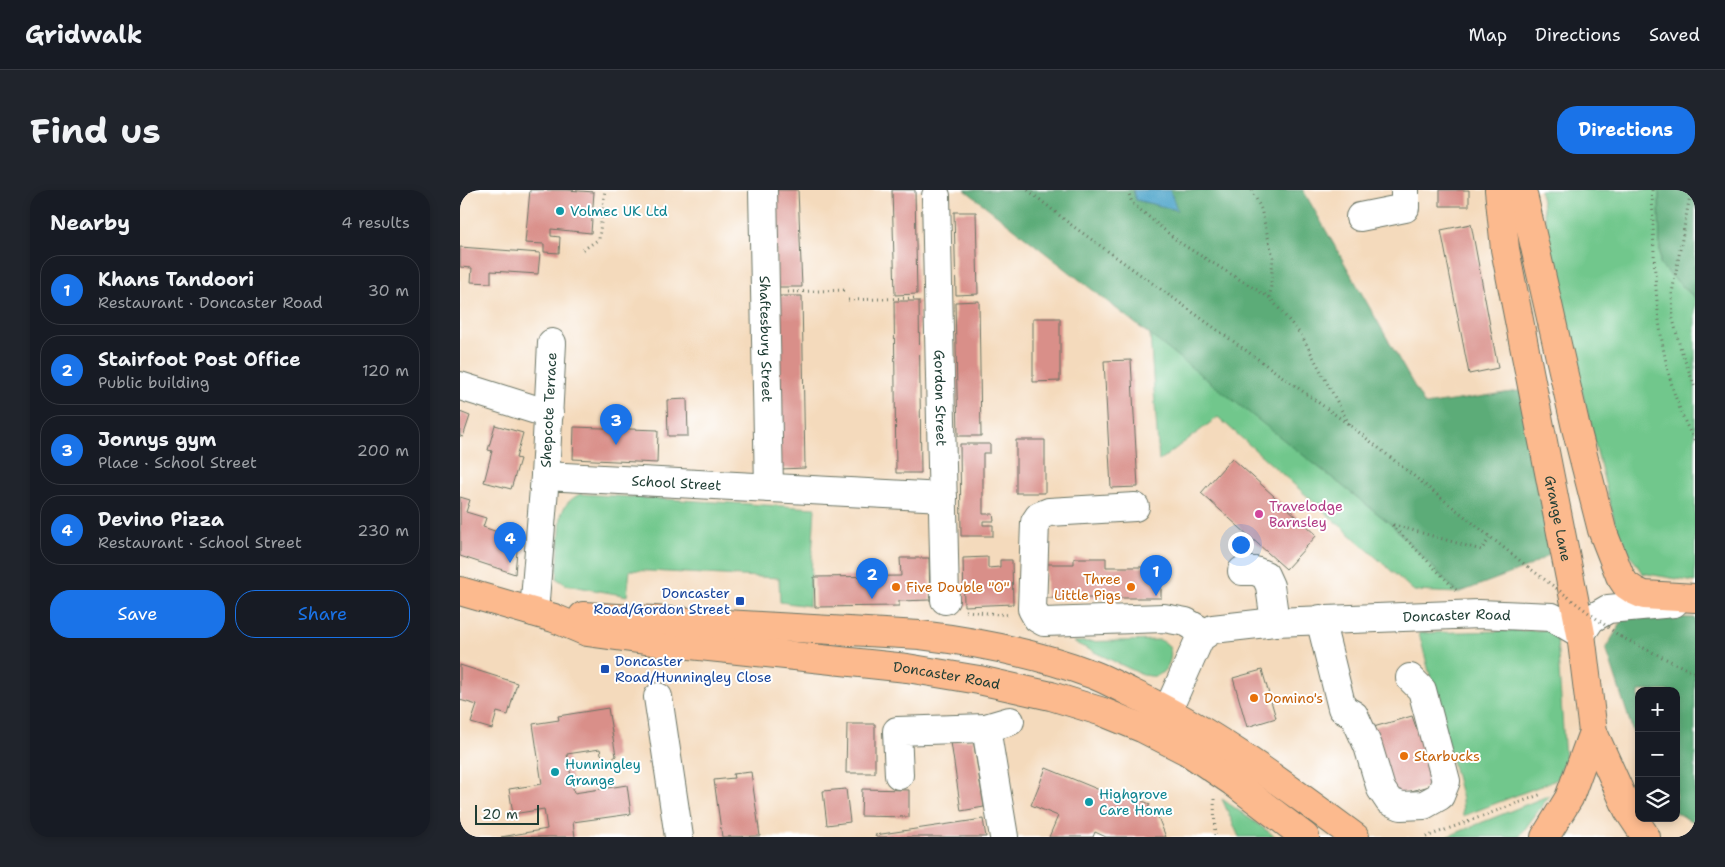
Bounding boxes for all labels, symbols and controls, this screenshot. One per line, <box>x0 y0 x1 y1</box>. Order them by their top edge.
text: Gridwalk <box>25 19 142 51</box>
text: Map <box>1469 23 1507 47</box>
text: Directions <box>1535 23 1621 47</box>
text: Saved <box>1649 23 1700 47</box>
button: Directions <box>1557 106 1695 154</box>
text: Find us <box>30 107 161 154</box>
place label: Volmec UK Ltd <box>570 202 668 220</box>
marker: Volmec UK Ltd <box>554 205 566 217</box>
text: Nearby <box>50 209 130 237</box>
text: 4 results <box>341 212 410 233</box>
text: Khans Tandoori <box>98 267 254 292</box>
street label: Shaftesbury Street <box>756 275 776 402</box>
text: 1 <box>63 280 71 301</box>
text: 30 m <box>368 280 409 301</box>
text: Restaurant · Doncaster Road <box>98 292 323 313</box>
text: Stairfoot Post Office <box>98 347 301 372</box>
street label: Gordon Street <box>930 349 951 446</box>
street label: Shepcote Terrace <box>536 352 560 468</box>
text: 2 <box>61 360 73 381</box>
text: 120 m <box>362 360 409 381</box>
text: Public building <box>98 372 210 393</box>
pin: 3 <box>600 404 632 445</box>
text: Jonnys gym <box>98 427 216 452</box>
text: 3 <box>61 440 73 461</box>
text: 200 m <box>357 440 409 461</box>
text: Place · School Street <box>98 452 257 473</box>
street label: School Street <box>631 472 722 494</box>
street label: Grange Lane <box>1541 474 1575 563</box>
place label: Travelodge Barnsley <box>1269 497 1343 531</box>
text: Devino Pizza <box>98 507 224 532</box>
marker: Travelodge Barnsley <box>1253 508 1265 520</box>
text: 4 <box>61 520 73 541</box>
text: 230 m <box>357 520 409 541</box>
pin: 4 <box>494 522 526 563</box>
text: Restaurant · School Street <box>98 532 302 553</box>
your location <box>1228 532 1254 558</box>
pin: 1 <box>1140 555 1172 596</box>
pin: 2 <box>856 558 888 599</box>
place label: Three Little Pigs <box>1054 570 1121 604</box>
place label: Five Double "O" <box>906 578 1010 596</box>
marker: Five Double "O" <box>890 581 902 593</box>
marker: Three Little Pigs <box>1125 581 1137 593</box>
place label: Doncaster Road/Gordon Street <box>593 584 730 618</box>
button: Save <box>50 590 225 638</box>
button: Share <box>235 590 410 638</box>
marker: Doncaster Road/Gordon Street <box>734 595 746 607</box>
street label: Doncaster Road <box>1402 605 1511 626</box>
place label: Doncaster Road/Hunningley Close <box>615 652 772 686</box>
street label: Doncaster Road <box>892 658 1002 693</box>
marker: Doncaster Road/Hunningley Close <box>599 663 611 675</box>
map controls <box>1635 687 1680 822</box>
button: + <box>1635 687 1680 732</box>
place label: Domino's <box>1264 689 1323 707</box>
marker: Domino's <box>1248 692 1260 704</box>
button: − <box>1635 732 1680 777</box>
place label: Starbucks <box>1414 747 1480 765</box>
marker: Starbucks <box>1398 750 1410 762</box>
place label: Hunningley Grange <box>565 755 641 789</box>
marker: Hunningley Grange <box>549 766 561 778</box>
button: layers <box>1635 777 1680 822</box>
place label: Highgrove Care Home <box>1099 785 1173 819</box>
marker: Highgrove Care Home <box>1083 796 1095 808</box>
scale bar <box>475 802 539 825</box>
text: 20 m <box>482 805 518 823</box>

